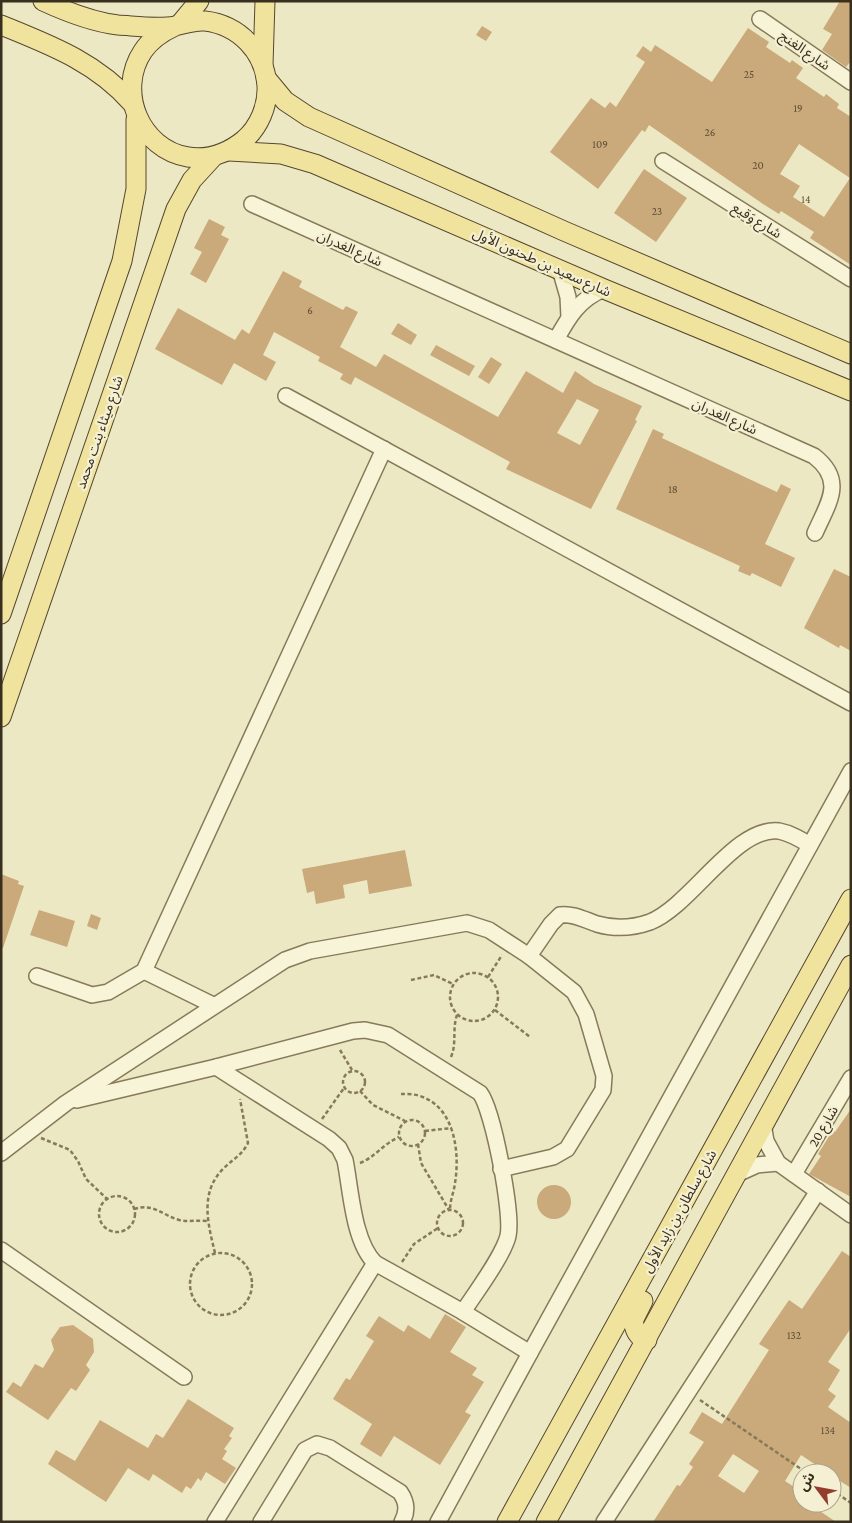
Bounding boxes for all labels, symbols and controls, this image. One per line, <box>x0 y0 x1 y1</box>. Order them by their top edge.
street label: شارع الغنج <box>775 27 833 76</box>
house number: 25 <box>744 68 754 80</box>
house number: 19 <box>793 102 803 114</box>
house number: 26 <box>705 126 715 138</box>
house number: 109 <box>592 138 608 150</box>
house number: 20 <box>752 159 764 171</box>
house number: 14 <box>801 193 811 205</box>
street label: شارع وَقيع <box>728 199 785 244</box>
house number: 23 <box>652 205 662 217</box>
street label: شارع سعيد بن طحنون الأول <box>469 224 614 302</box>
street label: شارع الغدران <box>314 227 385 272</box>
house number: 6 <box>307 304 313 316</box>
street label: شارع ميثاء بنت محمد <box>72 373 129 492</box>
street label: شارع الغدران <box>689 395 760 440</box>
house number: 18 <box>668 483 678 495</box>
street label: شارع 20 <box>805 1103 844 1151</box>
street label: شارع سلطان بن زايد الأول <box>639 1147 722 1277</box>
house number: 132 <box>787 1329 801 1341</box>
house number: 134 <box>821 1424 836 1436</box>
north arrow <box>792 1463 842 1513</box>
text: ش <box>794 1469 818 1493</box>

